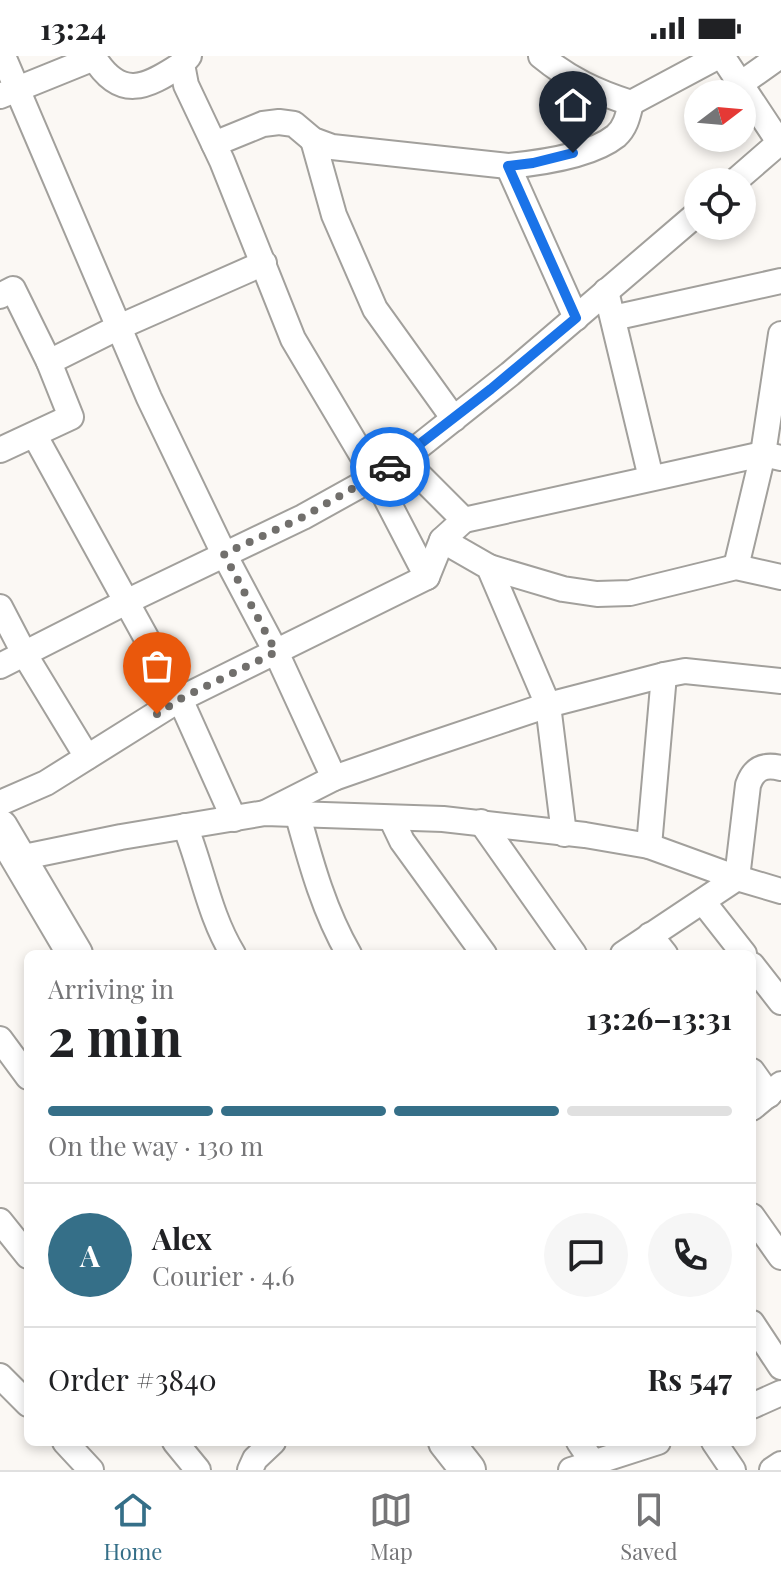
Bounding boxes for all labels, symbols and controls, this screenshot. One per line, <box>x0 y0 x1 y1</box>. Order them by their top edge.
text: 13:24 <box>40 8 106 48</box>
pin <box>539 71 607 153</box>
north arrow <box>684 80 756 152</box>
map controls <box>684 80 756 240</box>
icon: home <box>551 83 595 127</box>
button: locate <box>684 168 756 240</box>
courier <box>350 427 430 507</box>
icon: car <box>368 445 412 489</box>
pin <box>123 632 191 714</box>
icon: bag <box>135 644 179 688</box>
text: Arriving in <box>48 971 174 1006</box>
text: 13:26–13:31 <box>586 998 732 1038</box>
text: 2 min <box>48 1001 182 1070</box>
text: On the way · 130 m <box>48 1128 263 1163</box>
button: chat <box>544 1213 628 1297</box>
button: phone <box>648 1213 732 1297</box>
text: Alex <box>152 1218 212 1258</box>
text: A <box>80 1235 100 1275</box>
text: Courier · 4.6 <box>152 1258 295 1293</box>
text: Order #3840 <box>48 1359 217 1399</box>
text: Rs 547 <box>647 1359 732 1399</box>
tab: Home <box>103 1488 162 1566</box>
tab: Map <box>369 1488 413 1566</box>
tab: Saved <box>620 1488 678 1566</box>

